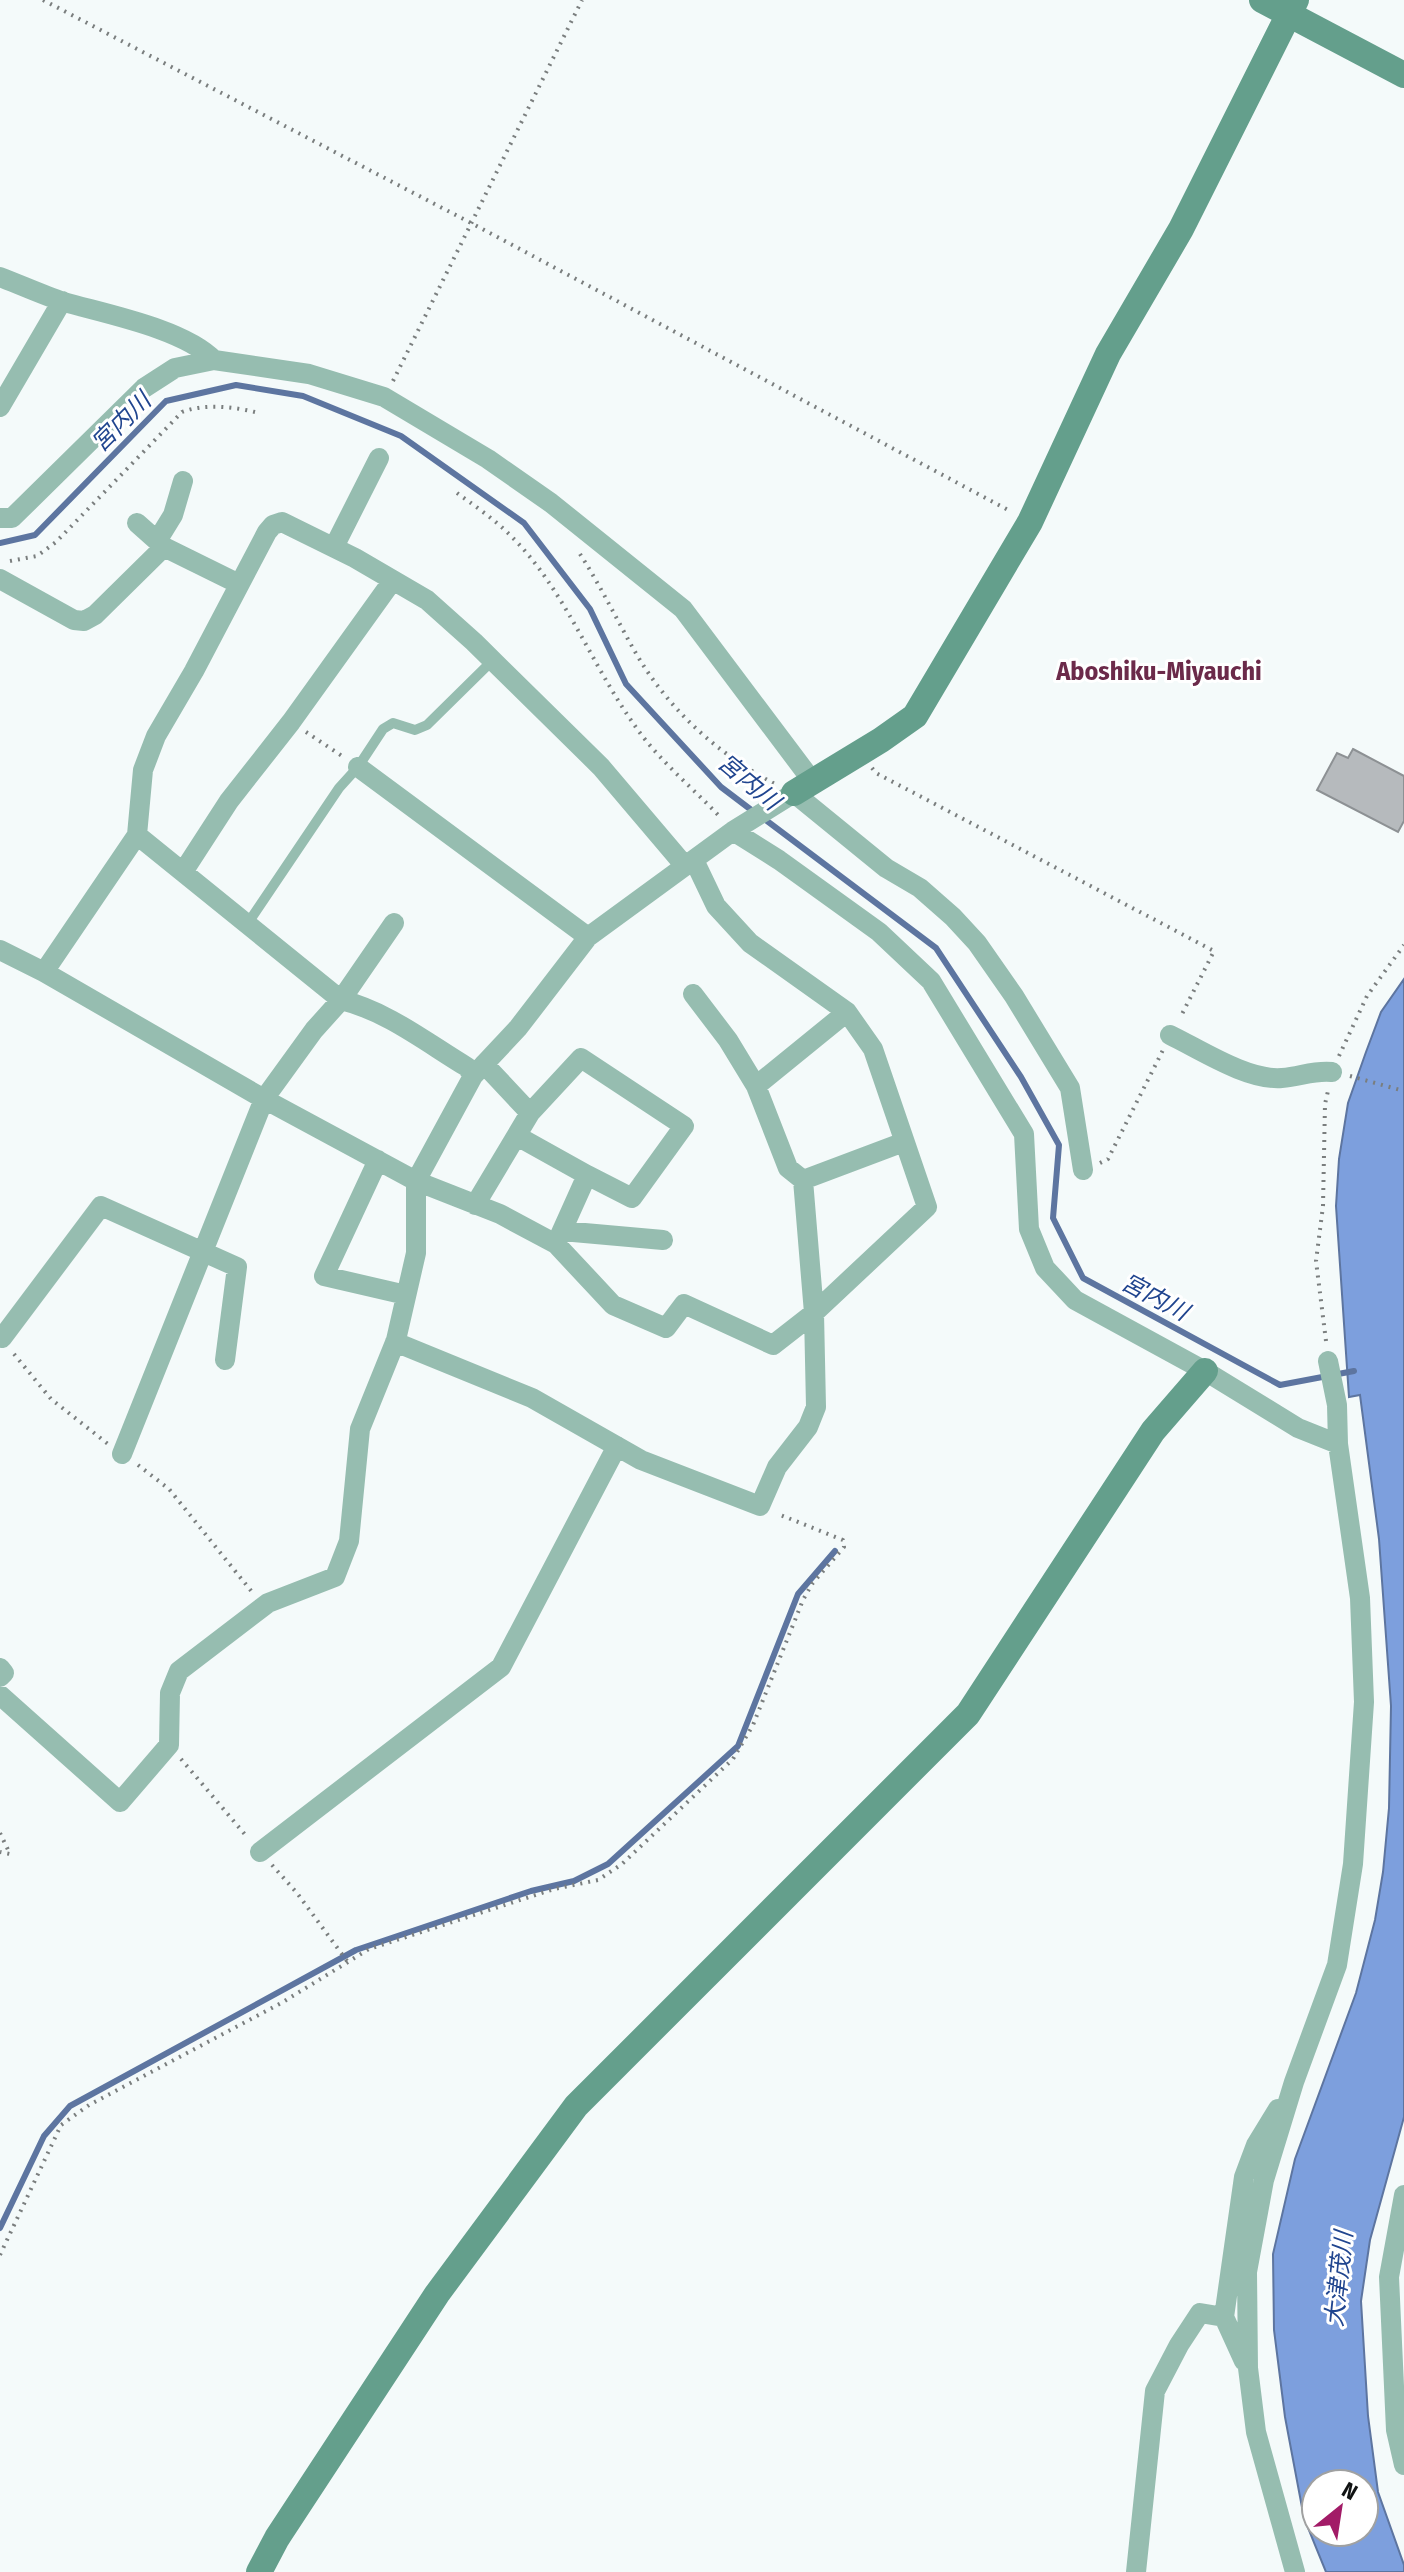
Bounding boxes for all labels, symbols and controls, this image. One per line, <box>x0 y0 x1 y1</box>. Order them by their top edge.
water label: 宮内川 <box>86 385 158 457</box>
district label: Aboshiku-Miyauchi <box>1055 656 1262 687</box>
water label: 宮内川 <box>712 748 788 818</box>
water label: 宮内川 <box>1117 1268 1196 1328</box>
water label: 大津茂川 <box>1320 2227 1358 2328</box>
north arrow <box>1300 2468 1380 2548</box>
text: N <box>1337 2476 1362 2506</box>

